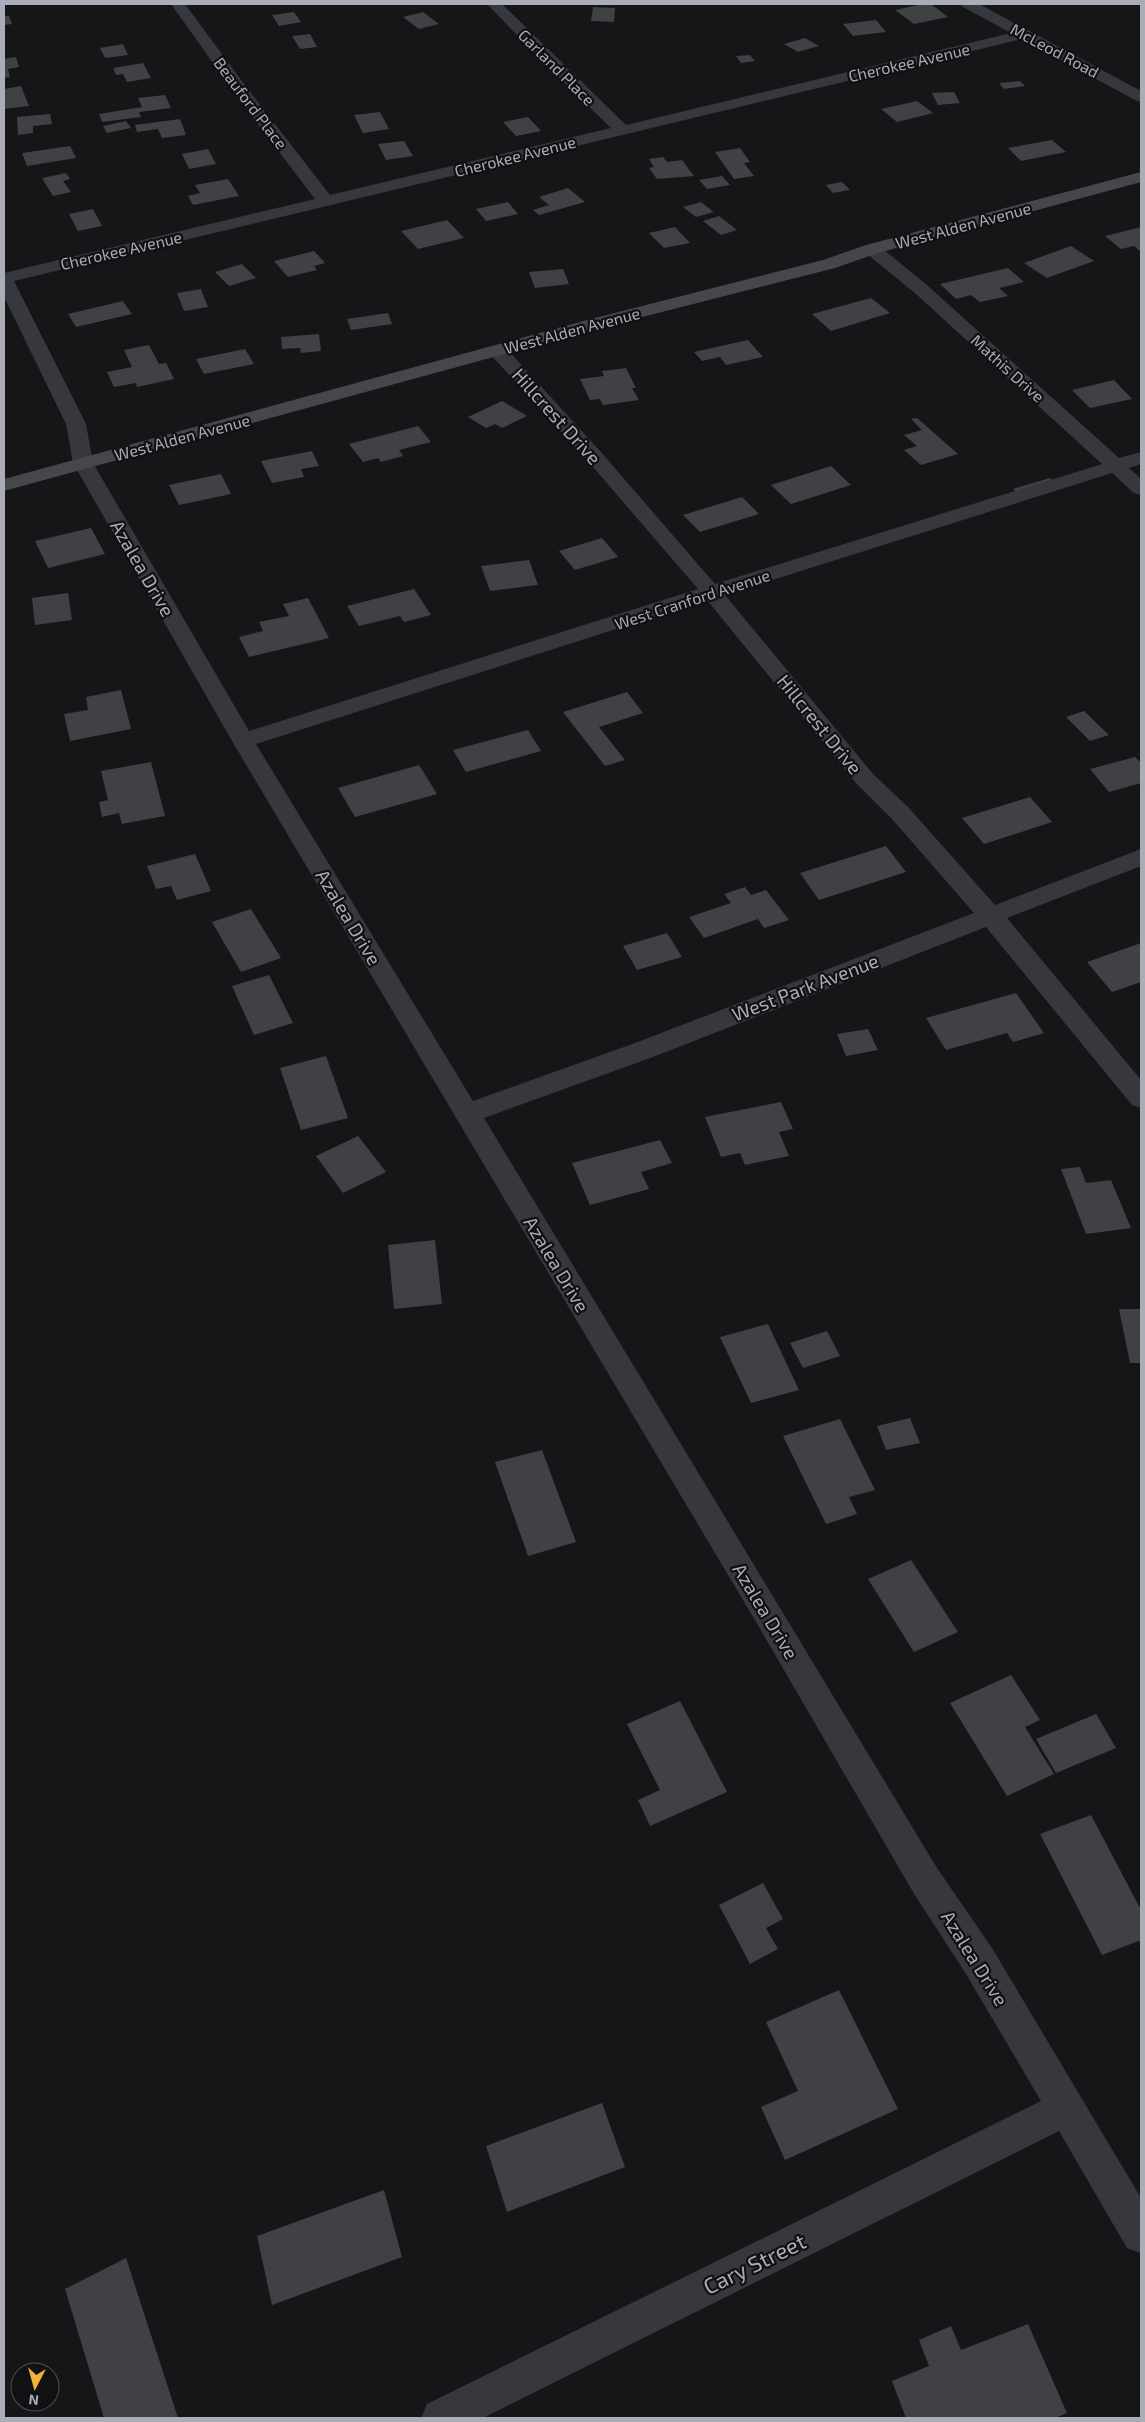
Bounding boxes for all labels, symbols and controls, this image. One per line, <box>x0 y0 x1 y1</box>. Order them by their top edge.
street label: McLeod Road <box>1008 19 1102 81</box>
street label: Garland Place <box>515 25 599 109</box>
street label: Cherokee Avenue <box>846 39 972 85</box>
street label: Beauford Place <box>210 53 292 153</box>
street label: Cherokee Avenue <box>452 132 578 180</box>
street label: West Alden Avenue <box>893 198 1033 252</box>
street label: Cherokee Avenue <box>58 227 184 273</box>
street label: West Alden Avenue <box>502 303 642 357</box>
street label: Mathis Drive <box>968 330 1048 406</box>
street label: Hillcrest Drive <box>508 363 606 469</box>
street label: West Alden Avenue <box>112 410 252 464</box>
street label: Azalea Drive <box>106 516 180 620</box>
street label: West Cranford Avenue <box>612 565 772 633</box>
street label: Hillcrest Drive <box>773 669 867 779</box>
street label: Azalea Drive <box>311 865 387 969</box>
street label: West Park Avenue <box>728 948 882 1026</box>
street label: Azalea Drive <box>519 1212 595 1316</box>
street label: Azalea Drive <box>728 1559 804 1663</box>
street label: Azalea Drive <box>937 1906 1013 2010</box>
street label: Cary Street <box>699 2227 809 2299</box>
north arrow <box>10 2362 60 2412</box>
text: N <box>28 2391 40 2409</box>

